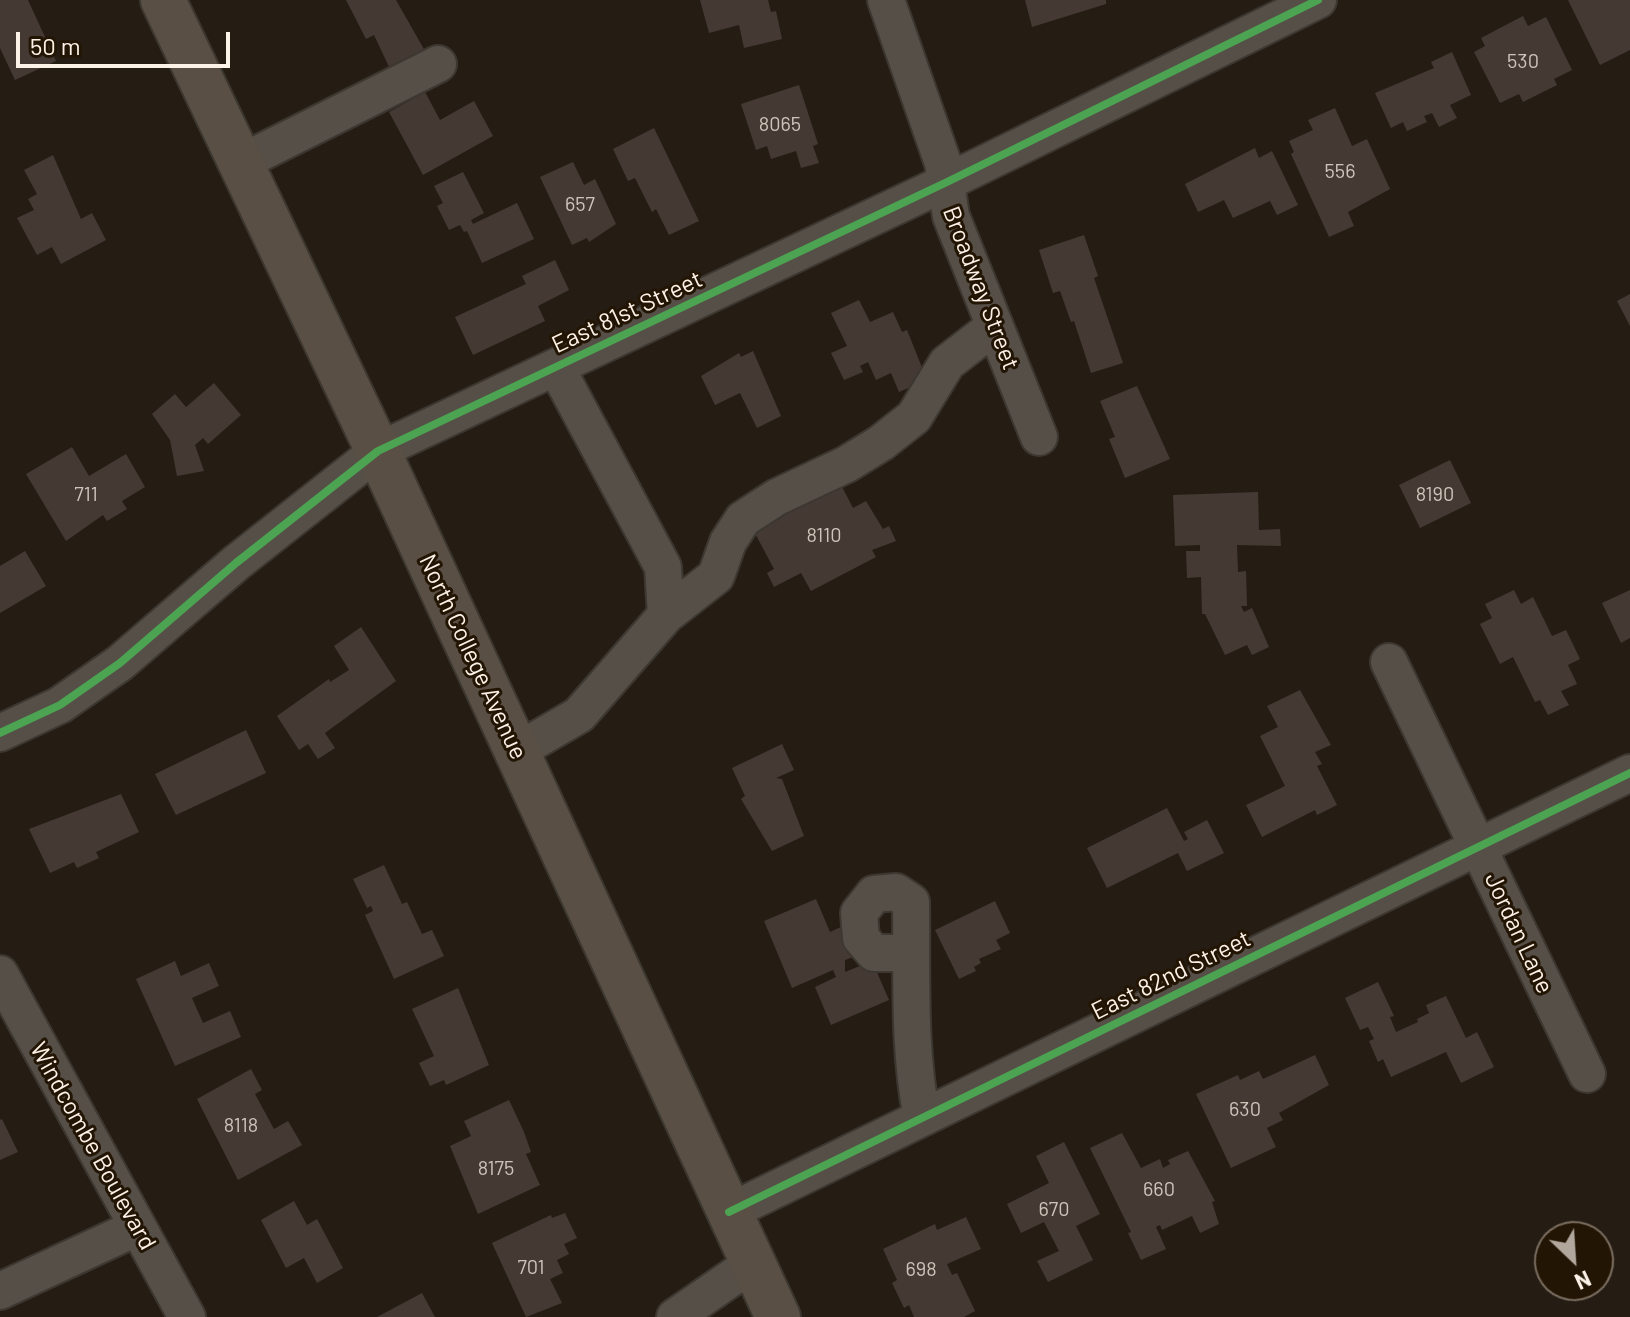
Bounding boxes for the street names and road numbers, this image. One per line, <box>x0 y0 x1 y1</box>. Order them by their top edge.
street label: Broadway Street <box>937 202 1025 374</box>
street label: East 81st Street <box>547 265 707 359</box>
street label: North College Avenue <box>413 550 533 764</box>
street label: Jordan Lane <box>1478 868 1560 998</box>
street label: East 82nd Street <box>1087 924 1255 1026</box>
street label: Windcombe Boulevard <box>24 1037 162 1255</box>

